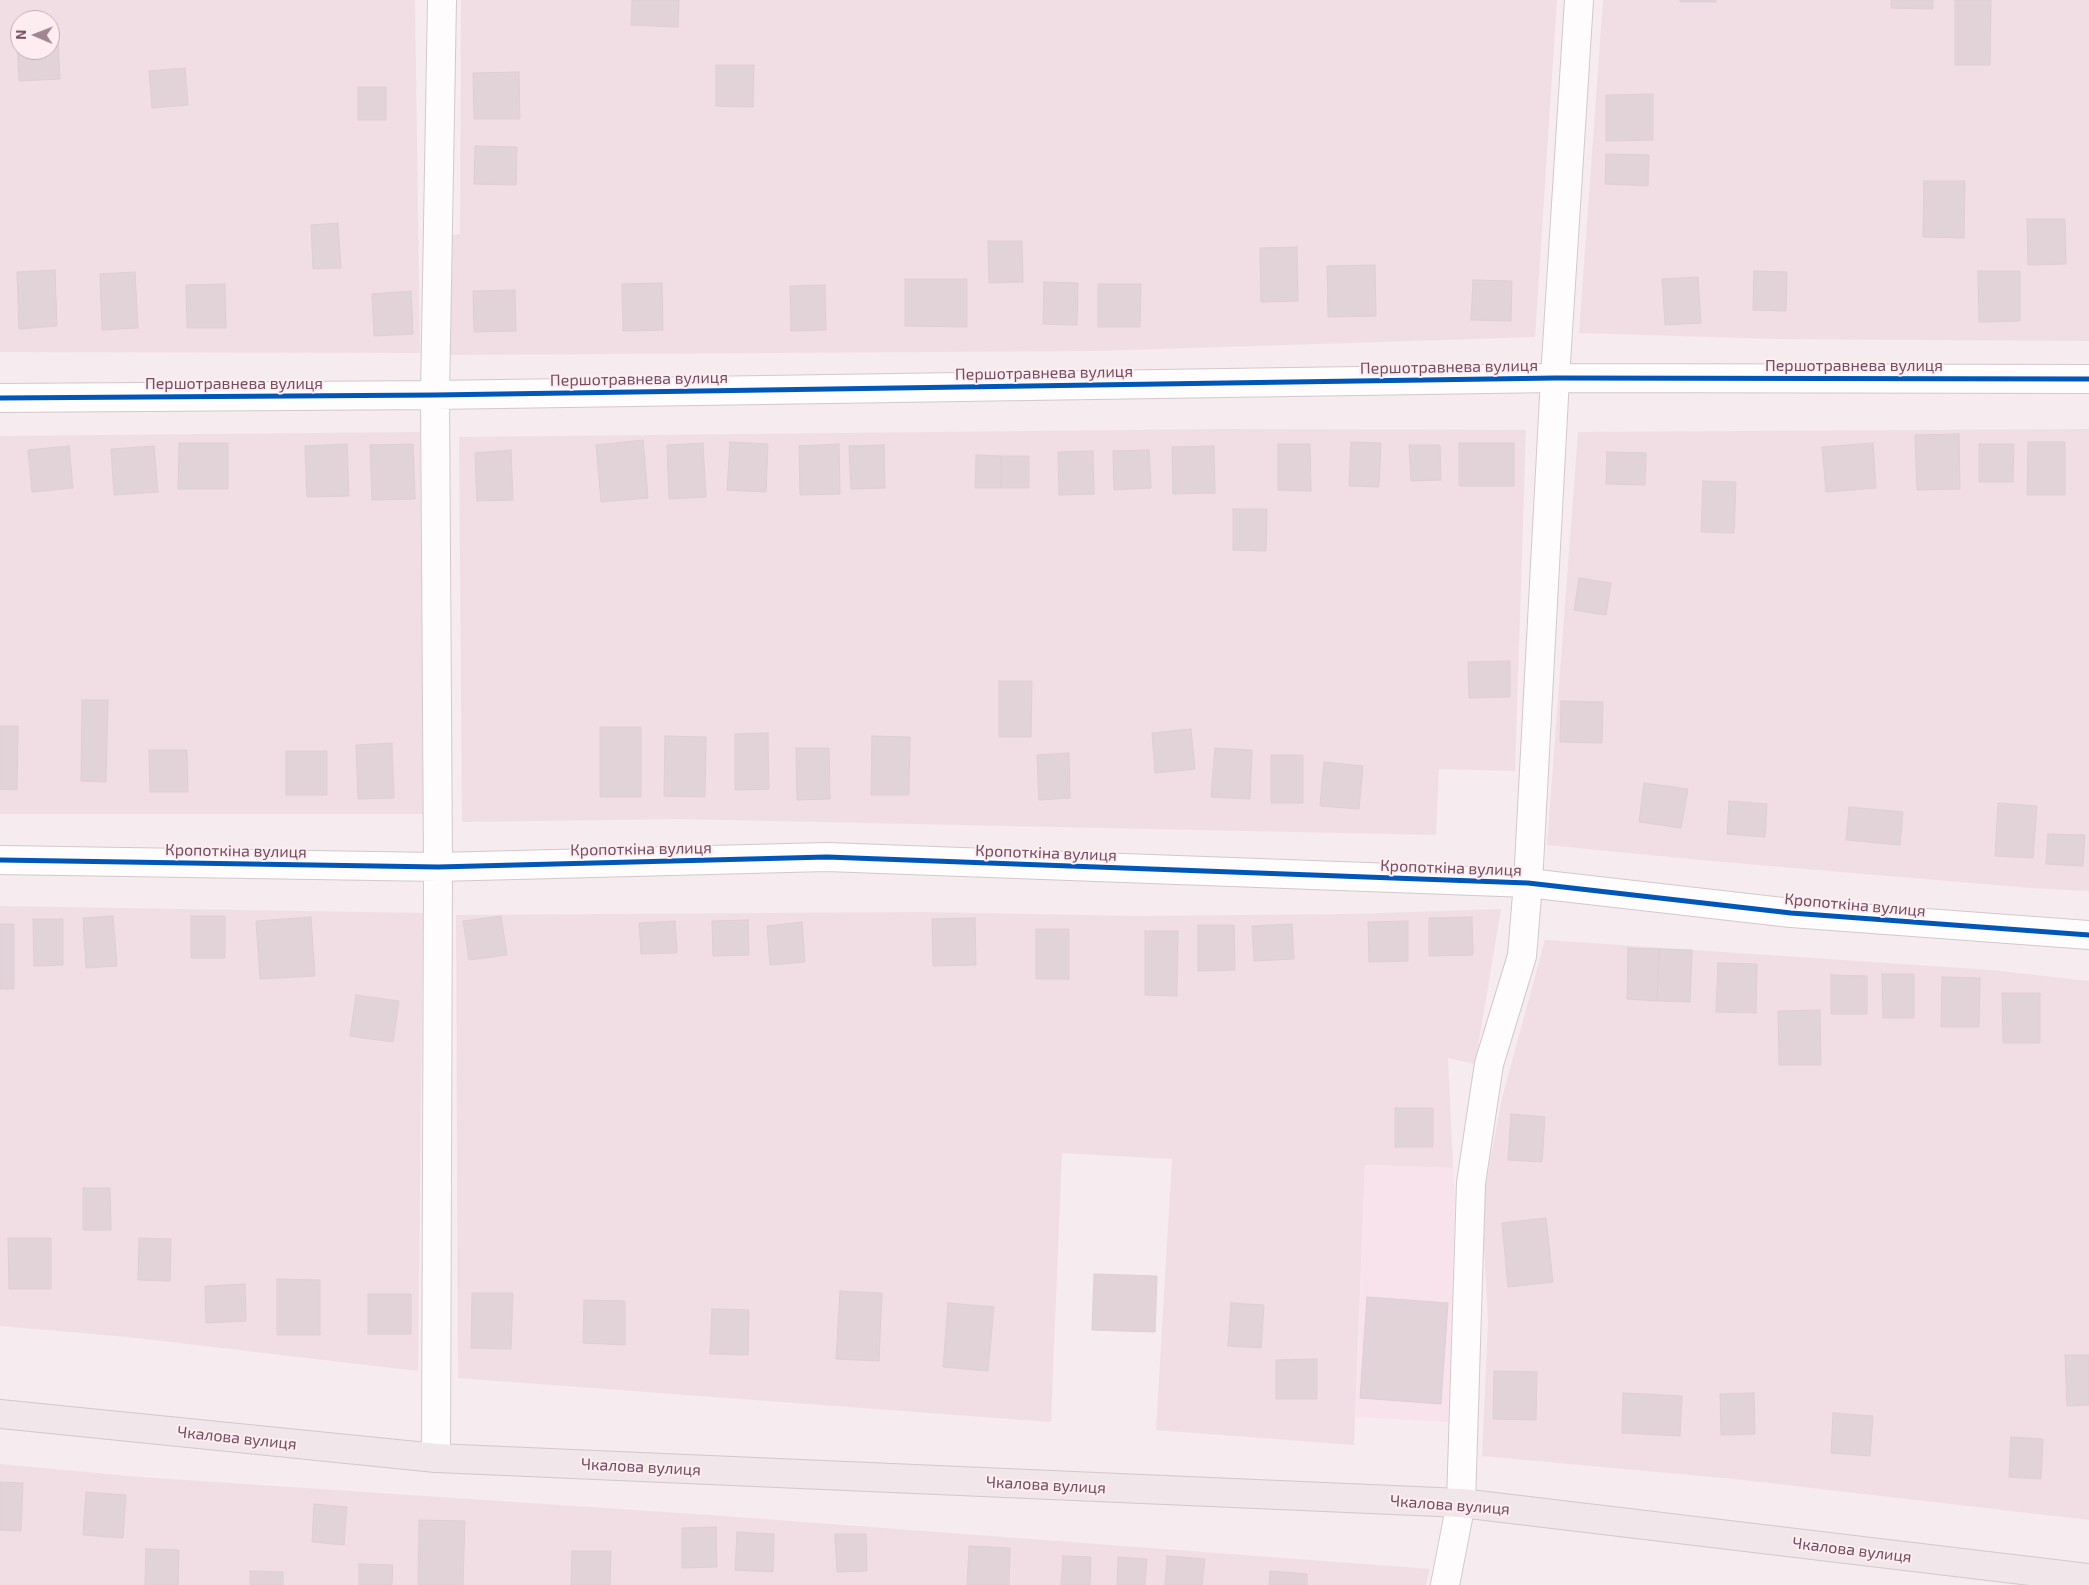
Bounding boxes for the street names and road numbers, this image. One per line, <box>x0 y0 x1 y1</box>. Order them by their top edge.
street label: Першотравнева вулиця <box>1360 356 1538 378</box>
street label: Першотравнева вулиця <box>1765 356 1943 376</box>
street label: Першотравнева вулиця <box>955 362 1133 384</box>
street label: Першотравнева вулиця <box>550 368 728 390</box>
street label: Першотравнева вулиця <box>145 374 323 394</box>
street label: Кропоткіна вулиця <box>570 838 712 860</box>
street label: Кропоткіна вулиця <box>165 840 307 862</box>
street label: Кропоткіна вулиця <box>975 841 1117 865</box>
street label: Кропоткіна вулиця <box>1380 856 1522 880</box>
street label: Кропоткіна вулиця <box>1784 889 1926 921</box>
street label: Чкалова вулиця <box>176 1422 298 1454</box>
street label: Чкалова вулиця <box>581 1454 701 1480</box>
street label: Чкалова вулиця <box>986 1472 1106 1498</box>
street label: Чкалова вулиця <box>1389 1491 1511 1519</box>
street label: Чкалова вулиця <box>1791 1533 1913 1567</box>

